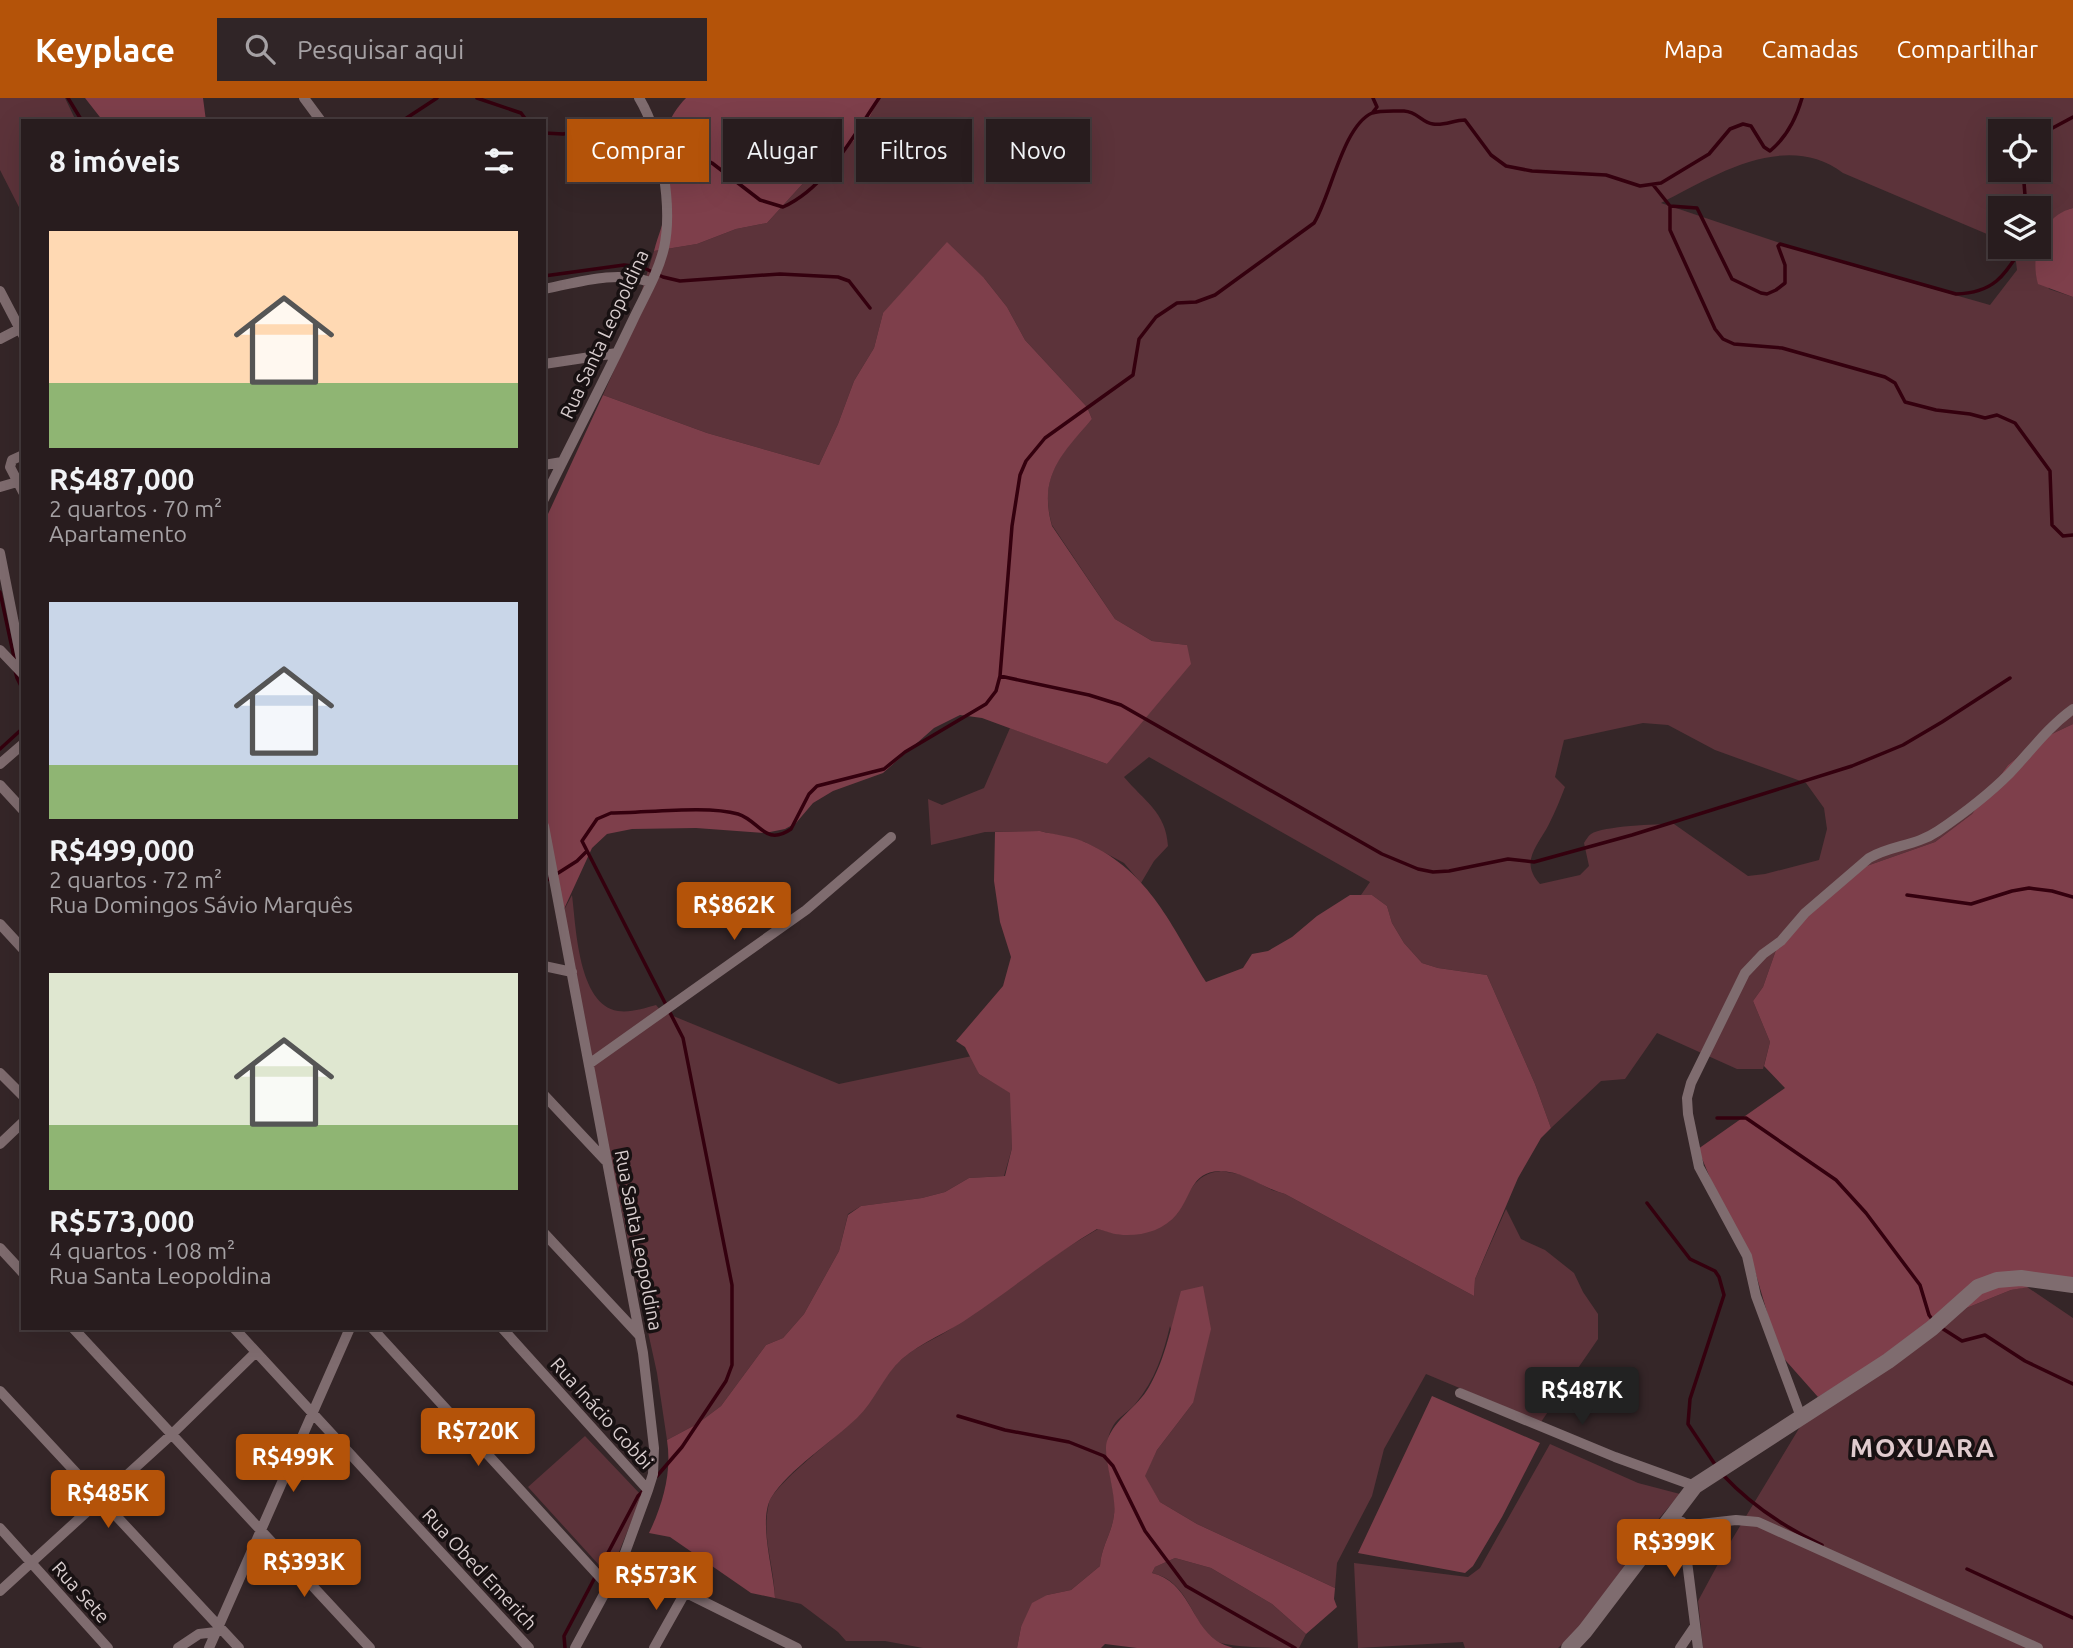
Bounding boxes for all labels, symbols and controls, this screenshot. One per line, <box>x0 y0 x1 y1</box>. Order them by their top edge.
search box <box>217 18 707 81</box>
icon: search <box>241 30 279 68</box>
text: Keyplace <box>35 31 175 68</box>
text: Pesquisar aqui <box>297 35 464 64</box>
text: Mapa <box>1664 36 1723 63</box>
text: Camadas <box>1761 36 1858 63</box>
text: Compartilhar <box>1896 36 2038 63</box>
chip: Comprar <box>567 119 709 182</box>
chip: Alugar <box>723 119 842 182</box>
chip: Filtros <box>856 119 972 182</box>
chip: Novo <box>986 119 1090 182</box>
map controls <box>1988 119 2051 259</box>
button: locate <box>1988 119 2051 182</box>
icon: filters <box>480 142 518 180</box>
text: 8 imóveis <box>49 144 180 178</box>
button: layers <box>1988 196 2051 259</box>
street label: Rua Santa Leopoldina <box>555 246 653 422</box>
icon: home <box>221 277 347 403</box>
text: R$487,000 <box>49 462 195 496</box>
text: 2 quartos · 70 m² <box>49 496 222 521</box>
text: Apartamento <box>49 521 187 546</box>
icon: home <box>221 648 347 774</box>
text: R$499,000 <box>49 833 195 867</box>
text: 2 quartos · 72 m² <box>49 867 222 892</box>
pin: R$862K <box>677 882 791 942</box>
text: Rua Domingos Sávio Marquês <box>49 892 353 917</box>
text: R$862K <box>693 892 775 917</box>
icon: home <box>221 1019 347 1145</box>
street label: Rua Santa Leopoldina <box>611 1148 667 1332</box>
text: R$573,000 <box>49 1204 195 1238</box>
text: 4 quartos · 108 m² <box>49 1238 235 1263</box>
text: Rua Santa Leopoldina <box>49 1263 271 1288</box>
street label: Rua Inácio Gobbi <box>546 1353 658 1473</box>
pin: R$487K <box>1525 1368 1639 1427</box>
text: R$487K <box>1541 1377 1623 1402</box>
pin: R$720K <box>421 1408 535 1468</box>
text: R$720K <box>437 1418 519 1443</box>
district label: MOXUARA <box>1850 1433 1996 1462</box>
pin: R$499K <box>236 1434 350 1494</box>
text: R$499K <box>252 1444 334 1469</box>
pin: R$485K <box>51 1470 165 1530</box>
text: R$485K <box>67 1480 149 1505</box>
street label: Rua Obed Emerich <box>418 1504 542 1634</box>
pin: R$399K <box>1617 1520 1731 1579</box>
text: R$399K <box>1633 1529 1715 1554</box>
pin: R$393K <box>247 1540 361 1599</box>
text: R$393K <box>263 1549 345 1574</box>
pin: R$573K <box>599 1552 713 1612</box>
street label: Rua Sete <box>48 1557 114 1627</box>
text: R$573K <box>615 1562 697 1587</box>

